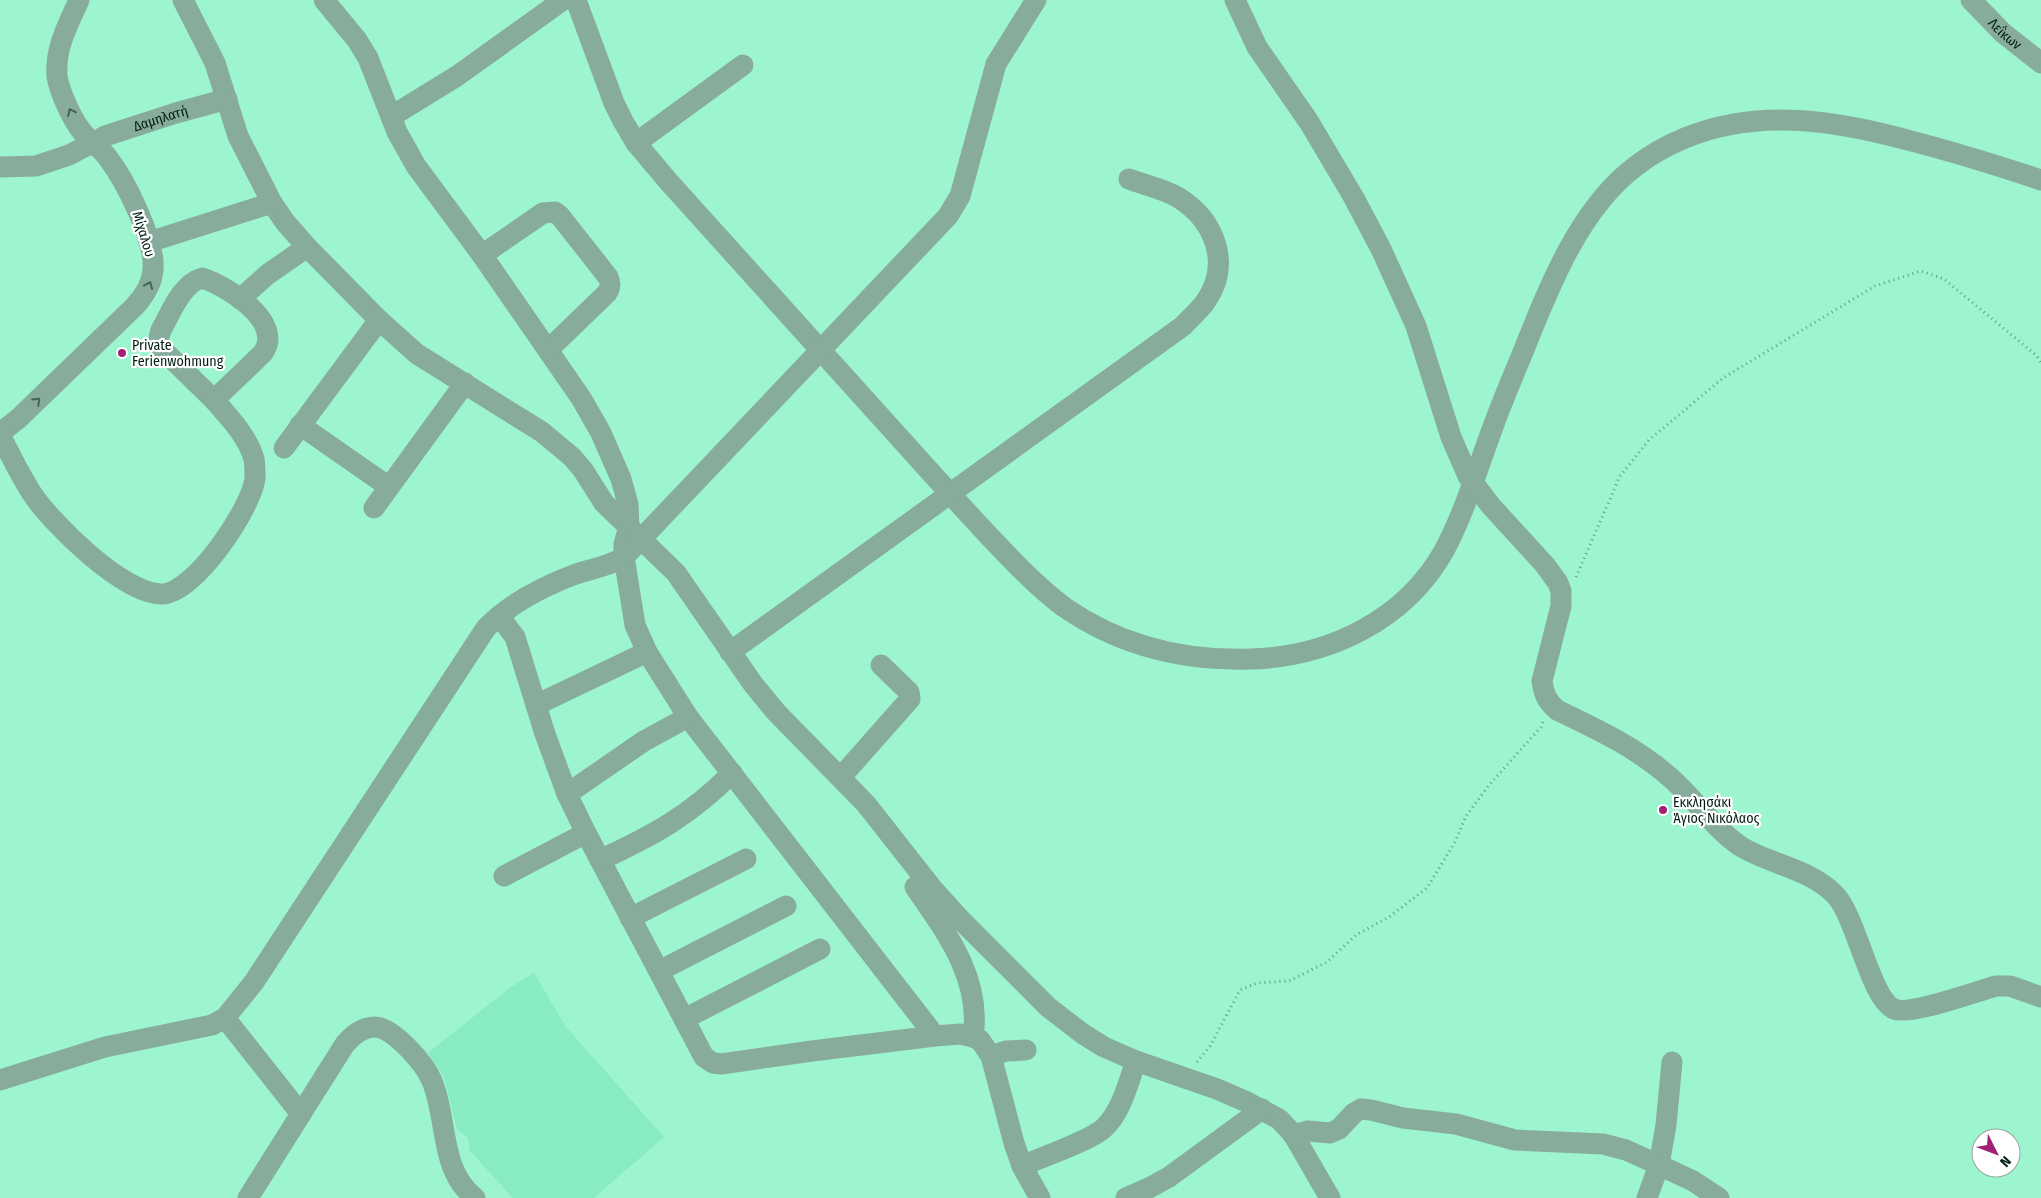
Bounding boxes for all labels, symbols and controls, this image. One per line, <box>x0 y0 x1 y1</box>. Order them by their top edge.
street label: Λεΐκων <box>1984 15 2025 53</box>
street label: Δαμηλατή <box>131 102 190 135</box>
one-way arrow <box>67 108 77 117</box>
street label: Μίχαλου <box>129 209 159 259</box>
one-way arrow <box>142 281 153 290</box>
place label: Private Ferienwohmung <box>132 337 224 370</box>
marker: Private Ferienwohmung <box>116 347 128 359</box>
one-way arrow <box>31 398 40 407</box>
place label: Εκκλησάκι Άγιος Νικόλαος <box>1673 794 1760 827</box>
marker: Εκκλησάκι Άγιος Νικόλαος <box>1657 804 1669 816</box>
north arrow <box>1971 1128 2021 1178</box>
text: N <box>1996 1153 2014 1170</box>

